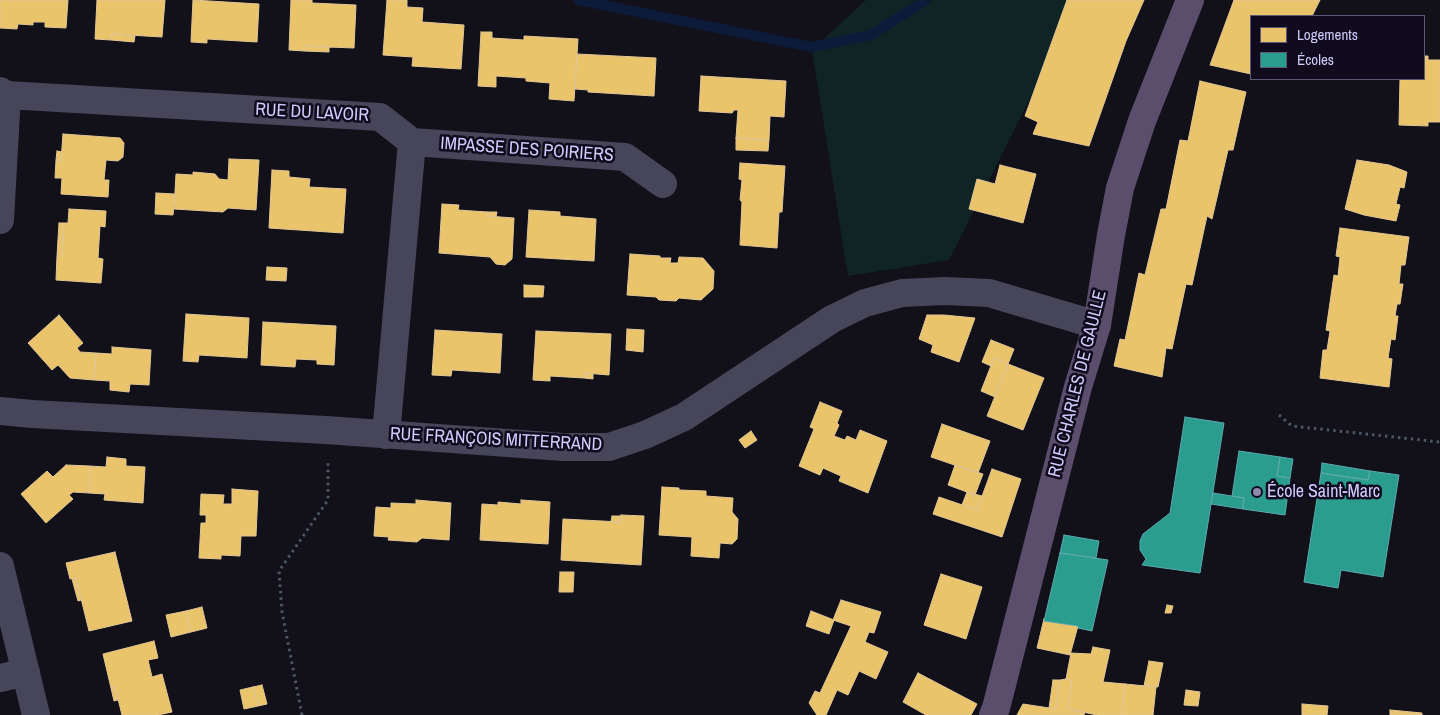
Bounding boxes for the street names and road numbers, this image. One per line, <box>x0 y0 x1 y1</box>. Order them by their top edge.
street label: RUE DU LAVOIR <box>255 99 369 127</box>
street label: IMPASSE DES POIRIERS <box>440 133 614 167</box>
street label: RUE CHARLES DE GAULLE <box>1044 288 1112 480</box>
street label: RUE FRANÇOIS MITTERRAND <box>389 424 603 456</box>

